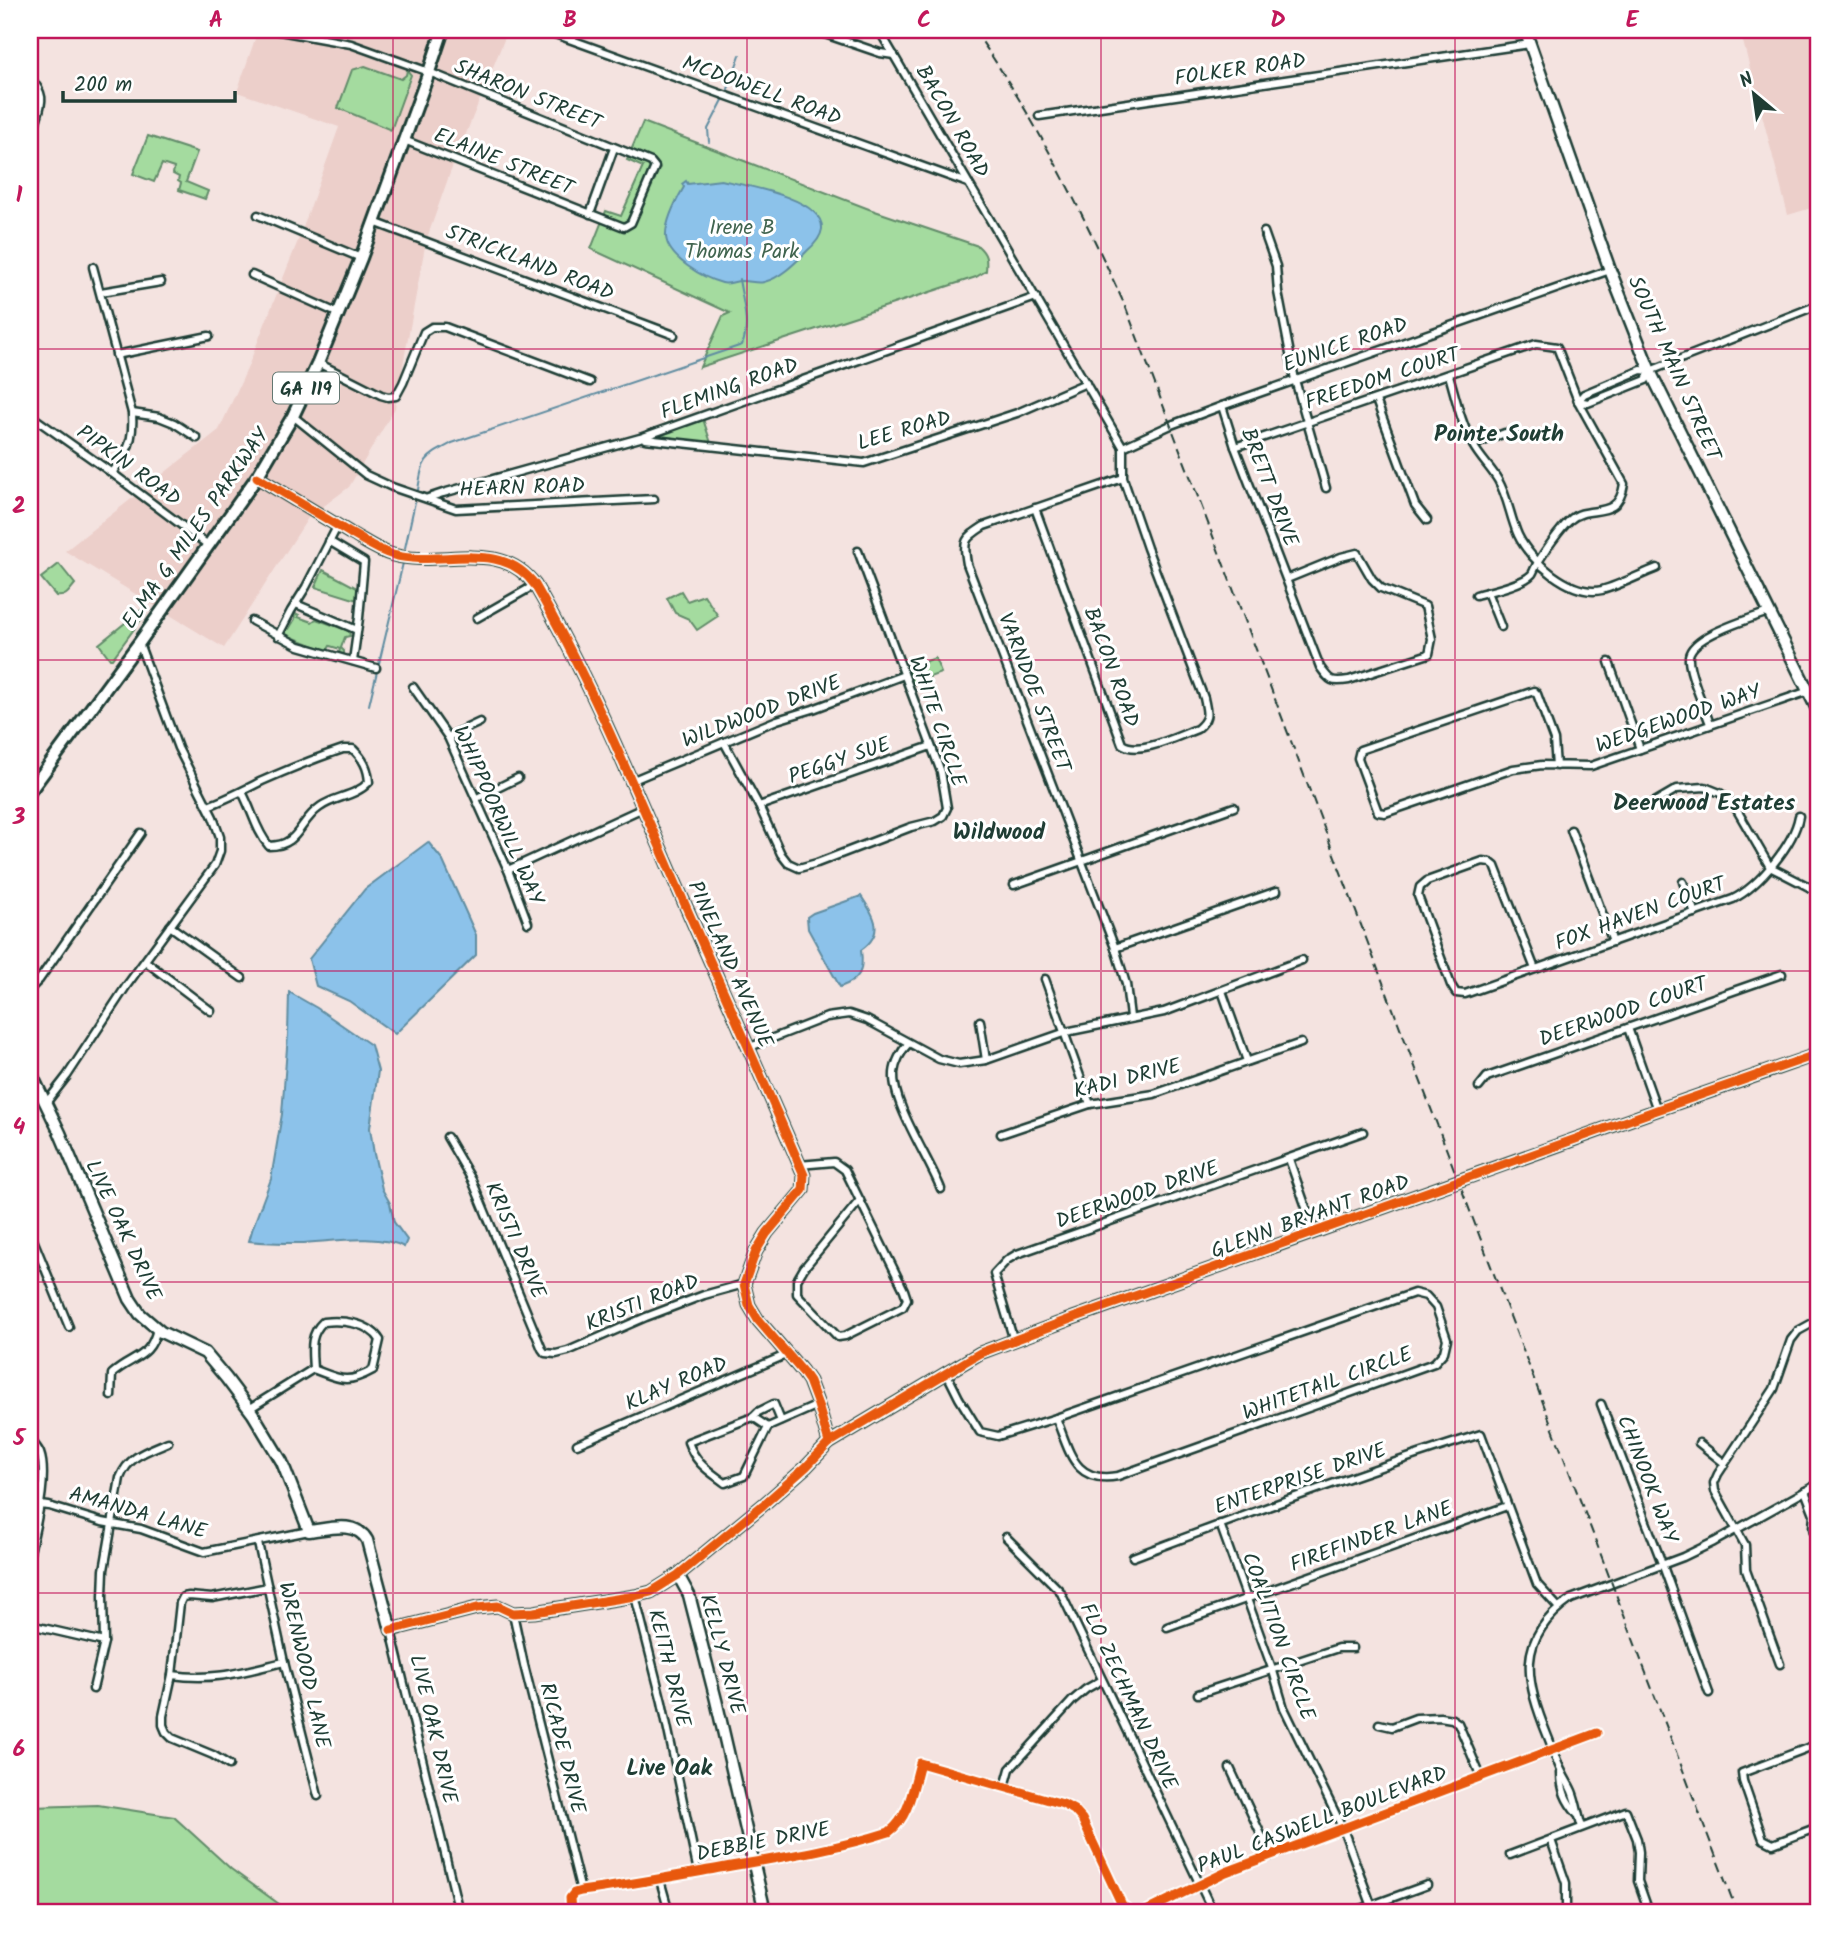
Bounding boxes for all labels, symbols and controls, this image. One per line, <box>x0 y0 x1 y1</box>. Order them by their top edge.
text: A <box>209 3 223 39</box>
text: B <box>563 3 577 39</box>
text: C <box>917 3 931 39</box>
text: D <box>1270 3 1286 39</box>
text: E <box>1626 3 1640 39</box>
street label: FOLKER ROAD <box>1172 45 1308 96</box>
street label: MCDOWELL ROAD <box>677 47 846 135</box>
street label: SHARON STREET <box>449 51 608 141</box>
street label: BACON ROAD <box>906 59 997 184</box>
scale bar <box>63 60 234 104</box>
north arrow <box>1718 60 1788 130</box>
text: N <box>1734 65 1759 97</box>
text: 200 m <box>74 69 132 102</box>
street label: ELAINE STREET <box>428 119 580 206</box>
text: 1 <box>16 178 23 214</box>
park label: Irene B Thomas Park <box>685 212 799 269</box>
street label: STRICKLAND ROAD <box>440 216 618 311</box>
street label: SOUTH MAIN STREET <box>1618 271 1730 468</box>
street label: EUNICE ROAD <box>1279 309 1412 382</box>
street label: FREEDOM COURT <box>1301 338 1466 420</box>
street label: FLEMING ROAD <box>656 349 803 430</box>
road number: GA 119 <box>273 372 339 404</box>
street label: LEE ROAD <box>854 402 955 461</box>
street label: PIPKIN ROAD <box>69 417 187 516</box>
district label: Pointe South <box>1434 417 1564 453</box>
street label: ELMA G MILES PARKWAY <box>114 421 279 636</box>
street label: BRETT DRIVE <box>1231 423 1307 552</box>
street label: HEARN ROAD <box>459 470 585 507</box>
text: 2 <box>12 489 26 525</box>
street label: BACON ROAD <box>1074 603 1148 732</box>
street label: VARNDOE STREET <box>988 608 1080 779</box>
street label: WHITE CIRCLE <box>899 652 975 792</box>
street label: WILDWOOD DRIVE <box>677 667 846 758</box>
street label: WEDGEWOOD WAY <box>1591 675 1766 763</box>
street label: WHIPPOORWILL WAY <box>443 721 552 911</box>
street label: PEGGY SUE <box>784 728 896 794</box>
district label: Deerwood Estates <box>1613 786 1796 822</box>
text: 3 <box>12 800 26 836</box>
district label: Wildwood <box>953 815 1046 851</box>
street label: FOX HAVEN COURT <box>1550 868 1732 961</box>
street label: PINELAND AVENUE <box>678 876 782 1054</box>
street label: DEERWOOD COURT <box>1535 968 1714 1057</box>
street label: KADI DRIVE <box>1070 1050 1185 1109</box>
text: 4 <box>13 1110 26 1146</box>
street label: DEERWOOD DRIVE <box>1052 1152 1224 1239</box>
street label: LIVE OAK DRIVE <box>76 1155 170 1307</box>
street label: GLENN BRYANT ROAD <box>1207 1166 1414 1269</box>
street label: KRISTI DRIVE <box>475 1177 554 1305</box>
street label: KRISTI ROAD <box>581 1266 704 1341</box>
street label: WHITETAIL CIRCLE <box>1238 1338 1418 1430</box>
street label: KLAY ROAD <box>620 1348 733 1421</box>
street label: CHINOOK WAY <box>1607 1411 1687 1549</box>
text: 5 <box>12 1421 27 1457</box>
street label: ENTERPRISE DRIVE <box>1210 1434 1392 1524</box>
street label: AMANDA LANE <box>65 1478 211 1549</box>
street label: FIREFINDER LANE <box>1286 1492 1458 1582</box>
street label: COALITION CIRCLE <box>1232 1548 1324 1726</box>
street label: WRENWOOD LANE <box>268 1579 339 1753</box>
street label: KELLY DRIVE <box>690 1590 754 1719</box>
street label: FLO ZECHMAN DRIVE <box>1070 1597 1186 1796</box>
street label: KEITH DRIVE <box>638 1606 699 1732</box>
street label: LIVE OAK DRIVE <box>399 1652 466 1808</box>
street label: RICADE DRIVE <box>529 1679 594 1818</box>
text: 6 <box>13 1732 25 1768</box>
district label: Live Oak <box>626 1751 712 1787</box>
street label: PAUL CASWELL BOULEVARD <box>1193 1757 1452 1883</box>
street label: DEBBIE DRIVE <box>694 1813 834 1872</box>

